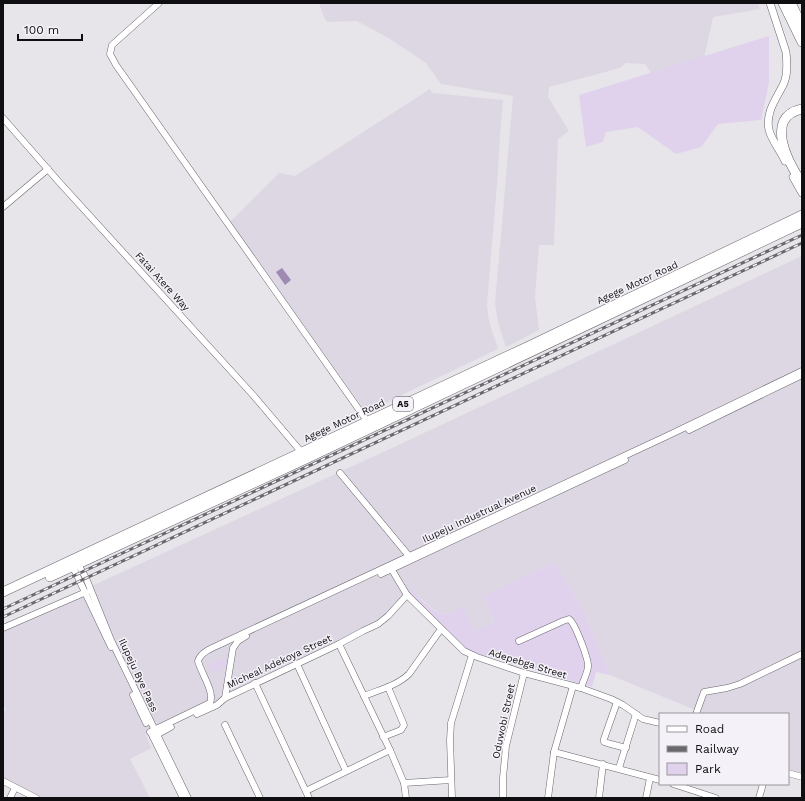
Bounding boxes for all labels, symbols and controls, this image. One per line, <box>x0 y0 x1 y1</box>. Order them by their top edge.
scale bar <box>18 16 82 42</box>
text: 100 m <box>24 23 59 37</box>
street label: Fatai Atere Way <box>133 250 192 314</box>
street label: Agege Motor Road <box>595 259 680 306</box>
street label: Agege Motor Road <box>302 397 387 444</box>
road number: A5 <box>393 397 413 411</box>
street label: Ilupeju Industrual Avenue <box>421 482 538 545</box>
street label: Micheal Adekoya Street <box>225 632 334 691</box>
street label: Ilupeju Bye Pass <box>117 637 160 714</box>
street label: Adepebga Street <box>487 646 569 681</box>
street label: Oduwobi Street <box>490 682 517 760</box>
legend <box>659 713 789 785</box>
text: Road <box>695 722 724 736</box>
text: Railway <box>695 742 740 756</box>
text: Park <box>695 762 721 776</box>

